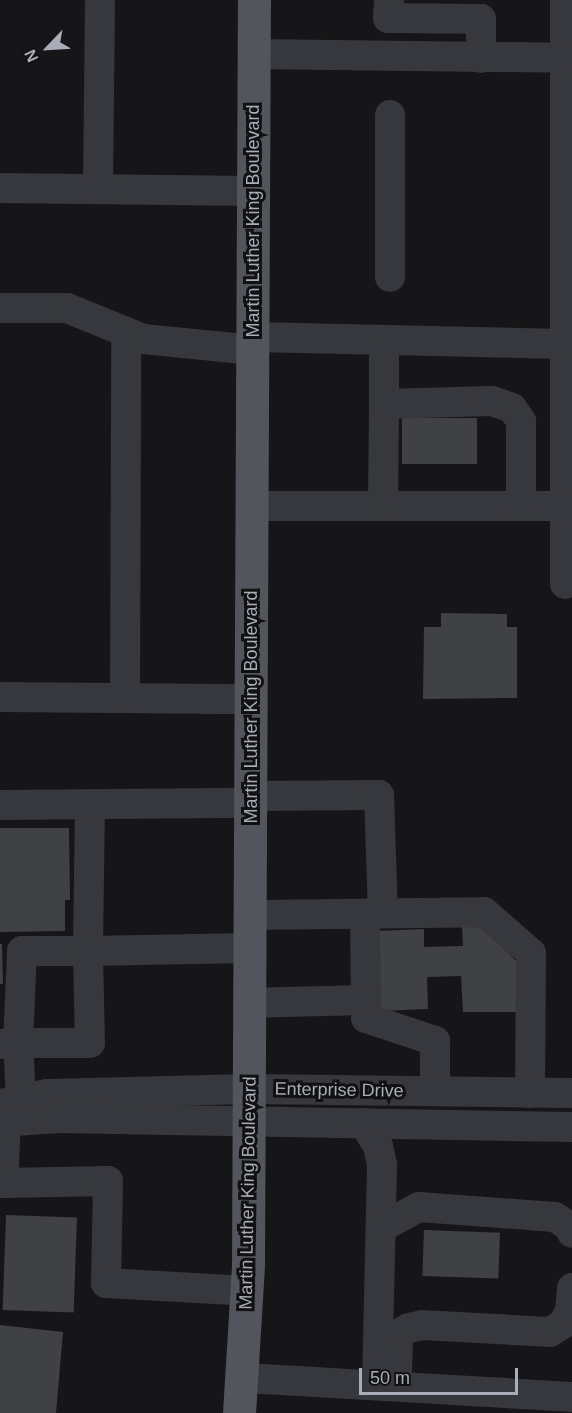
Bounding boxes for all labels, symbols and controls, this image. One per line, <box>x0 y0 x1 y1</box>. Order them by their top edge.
north arrow <box>18 18 78 78</box>
text: N <box>21 47 41 65</box>
street label: Martin Luther King Boulevard <box>242 104 264 338</box>
street label: Martin Luther King Boulevard <box>240 590 262 824</box>
street label: Martin Luther King Boulevard <box>235 1076 261 1310</box>
street label: Enterprise Drive <box>274 1078 404 1102</box>
scale bar <box>362 1356 521 1394</box>
text: 50 m <box>370 1368 410 1388</box>

